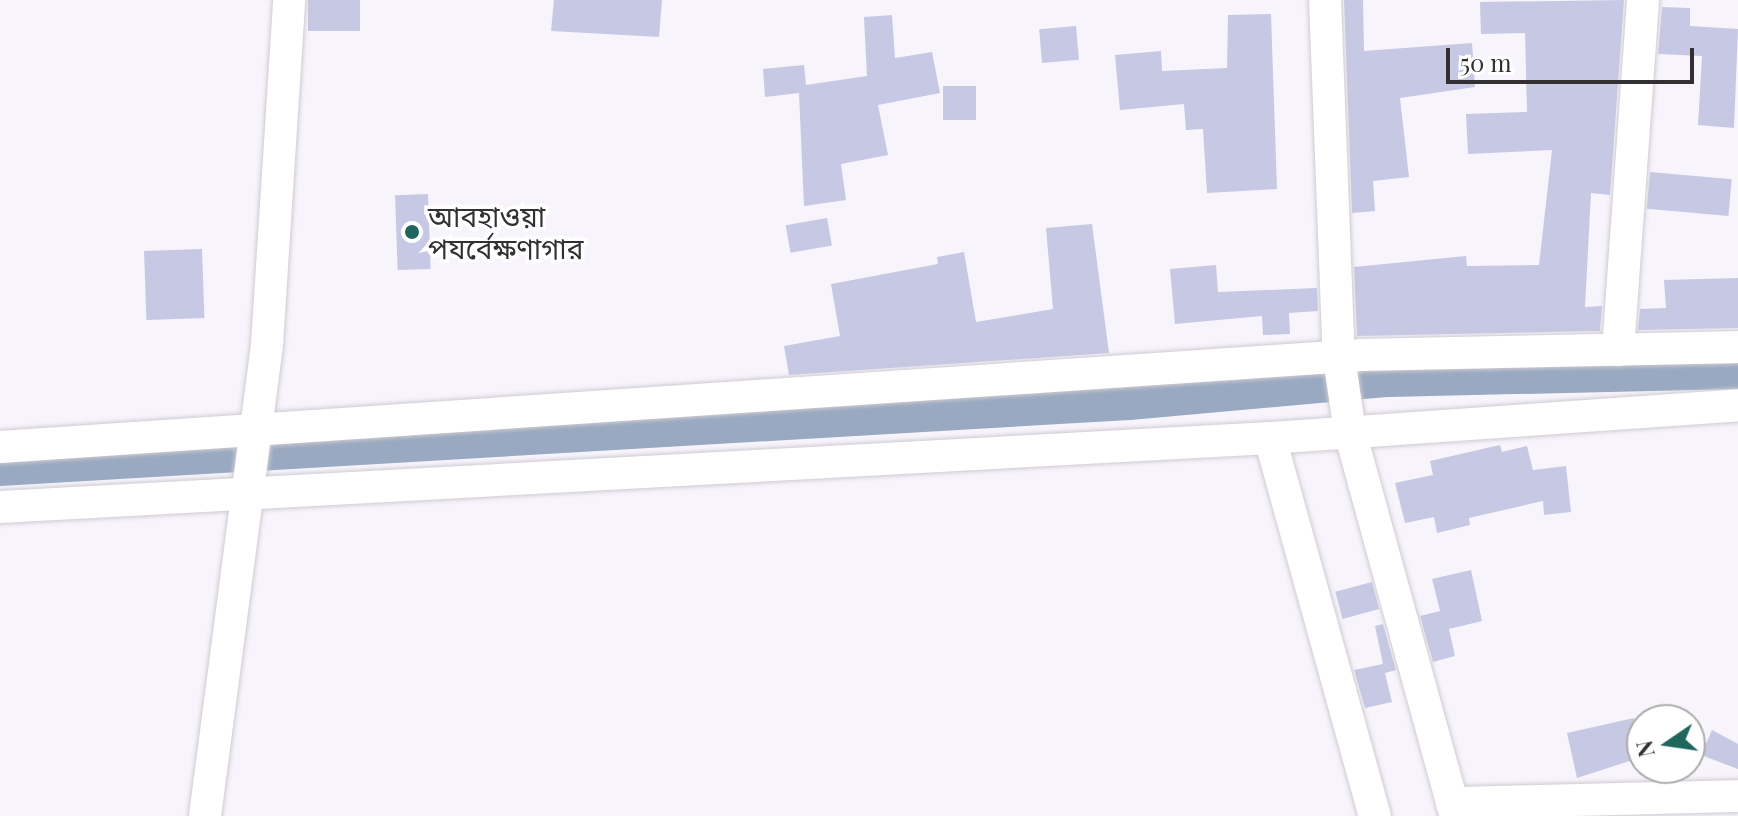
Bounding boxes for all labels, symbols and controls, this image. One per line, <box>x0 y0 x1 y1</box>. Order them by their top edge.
scale bar <box>1450 32 1698 82</box>
text: 50 m <box>1460 46 1512 78</box>
place label: আবহাওয়া পযর্বেক্ষণাগার <box>428 199 583 265</box>
marker: আবহাওয়া পযর্বেক্ষণাগার <box>403 223 421 241</box>
north arrow <box>1626 704 1706 784</box>
text: N <box>1628 738 1661 760</box>

